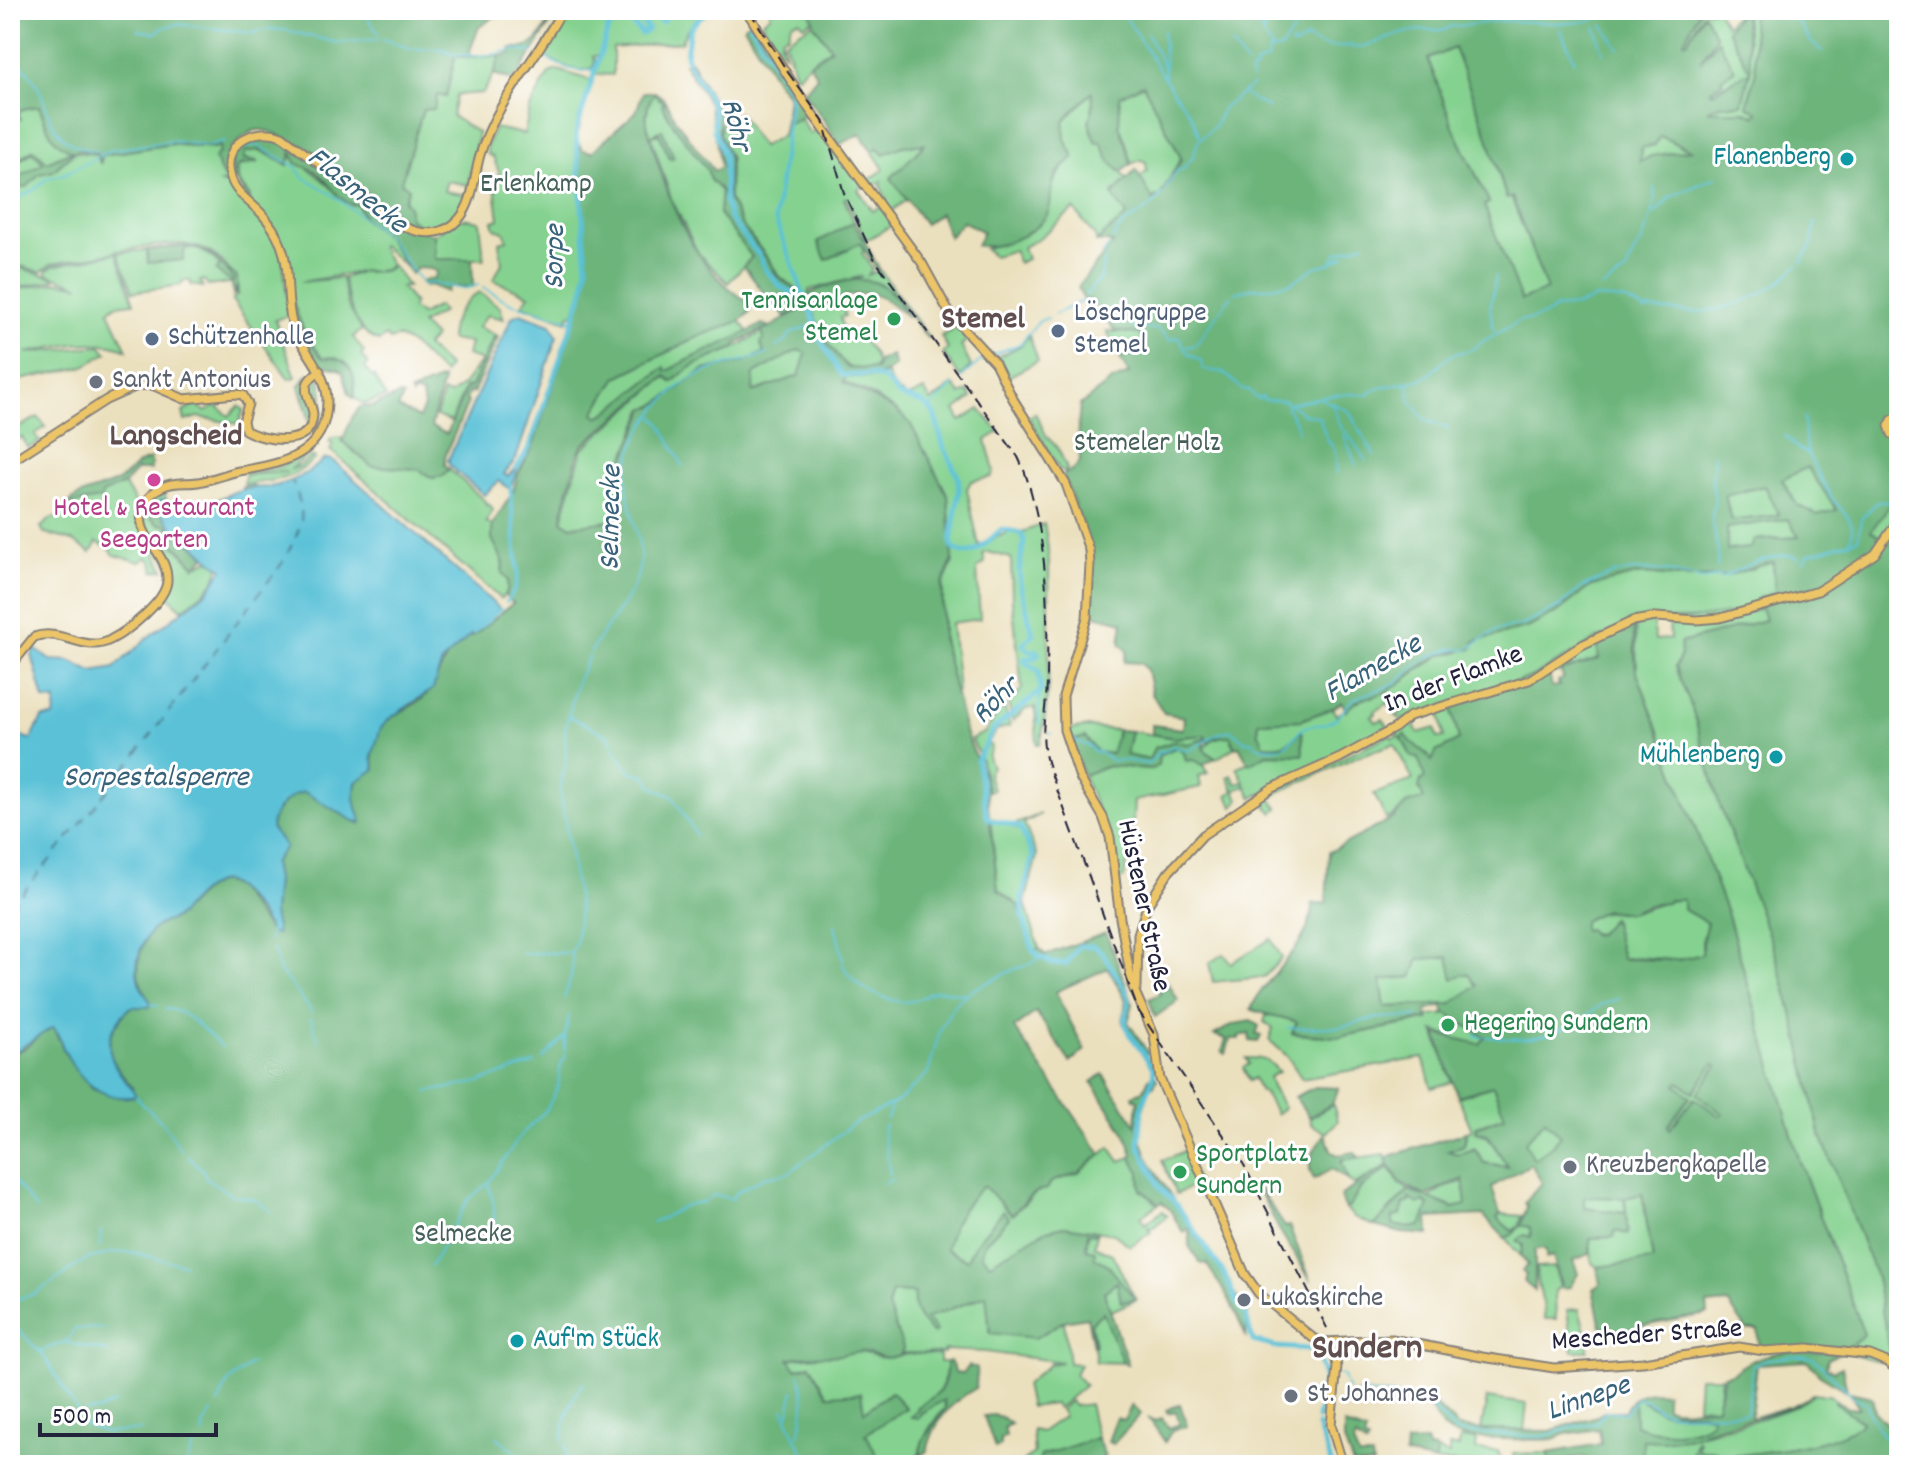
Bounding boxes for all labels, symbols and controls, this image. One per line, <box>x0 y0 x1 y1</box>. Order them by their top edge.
water label: Röhr <box>707 94 762 159</box>
water label: Flasmecke <box>296 138 417 247</box>
place label: Flanenberg <box>1713 139 1831 179</box>
marker: Flanenberg <box>1838 150 1856 168</box>
park label: Erlenkamp <box>480 166 592 206</box>
water label: Sorpe <box>535 222 579 290</box>
place label: Tennisanlage Stemel <box>741 283 878 355</box>
place label: Löschgruppe Stemel <box>1074 295 1207 367</box>
district label: Stemel <box>941 298 1025 344</box>
marker: Tennisanlage Stemel <box>885 310 903 328</box>
place label: Schützenhalle <box>168 319 314 359</box>
marker: Löschgruppe Stemel <box>1049 322 1067 340</box>
marker: Schützenhalle <box>143 330 161 348</box>
place label: Sankt Antonius <box>112 362 272 402</box>
marker: Sankt Antonius <box>87 373 105 391</box>
district label: Langscheid <box>110 415 242 461</box>
park label: Stemeler Holz <box>1074 425 1221 465</box>
water label: Selmecke <box>591 463 635 571</box>
marker: Hotel & Restaurant Seegarten <box>145 471 163 489</box>
place label: Hotel & Restaurant Seegarten <box>53 490 255 562</box>
water label: Flamecke <box>1317 624 1432 715</box>
street label: In der Flamke <box>1379 636 1529 726</box>
water label: Röhr <box>963 666 1033 736</box>
place label: Mühlenberg <box>1640 737 1760 777</box>
marker: Mühlenberg <box>1767 748 1785 766</box>
water label: Sorpestalsperre <box>64 758 250 801</box>
street label: Hüstener Straße <box>1104 816 1180 996</box>
place label: Hegering Sundern <box>1464 1005 1649 1045</box>
marker: Hegering Sundern <box>1439 1016 1457 1034</box>
place label: Sportplatz Sundern <box>1196 1136 1308 1208</box>
place label: Kreuzbergkapelle <box>1586 1147 1767 1187</box>
marker: Kreuzbergkapelle <box>1561 1158 1579 1176</box>
marker: Sportplatz Sundern <box>1171 1163 1189 1181</box>
park label: Selmecke <box>414 1216 512 1256</box>
place label: Lukaskirche <box>1260 1280 1383 1320</box>
marker: Lukaskirche <box>1235 1291 1253 1309</box>
street label: Mescheder Straße <box>1550 1310 1744 1364</box>
place label: Auf'm Stück <box>533 1321 659 1361</box>
district label: Sundern <box>1312 1324 1422 1376</box>
marker: Auf'm Stück <box>508 1332 526 1350</box>
water label: Linnepe <box>1541 1365 1638 1434</box>
place label: St. Johannes <box>1307 1376 1439 1416</box>
scale bar <box>40 1387 216 1437</box>
marker: St. Johannes <box>1282 1387 1300 1405</box>
text: 500 m <box>52 1401 111 1435</box>

